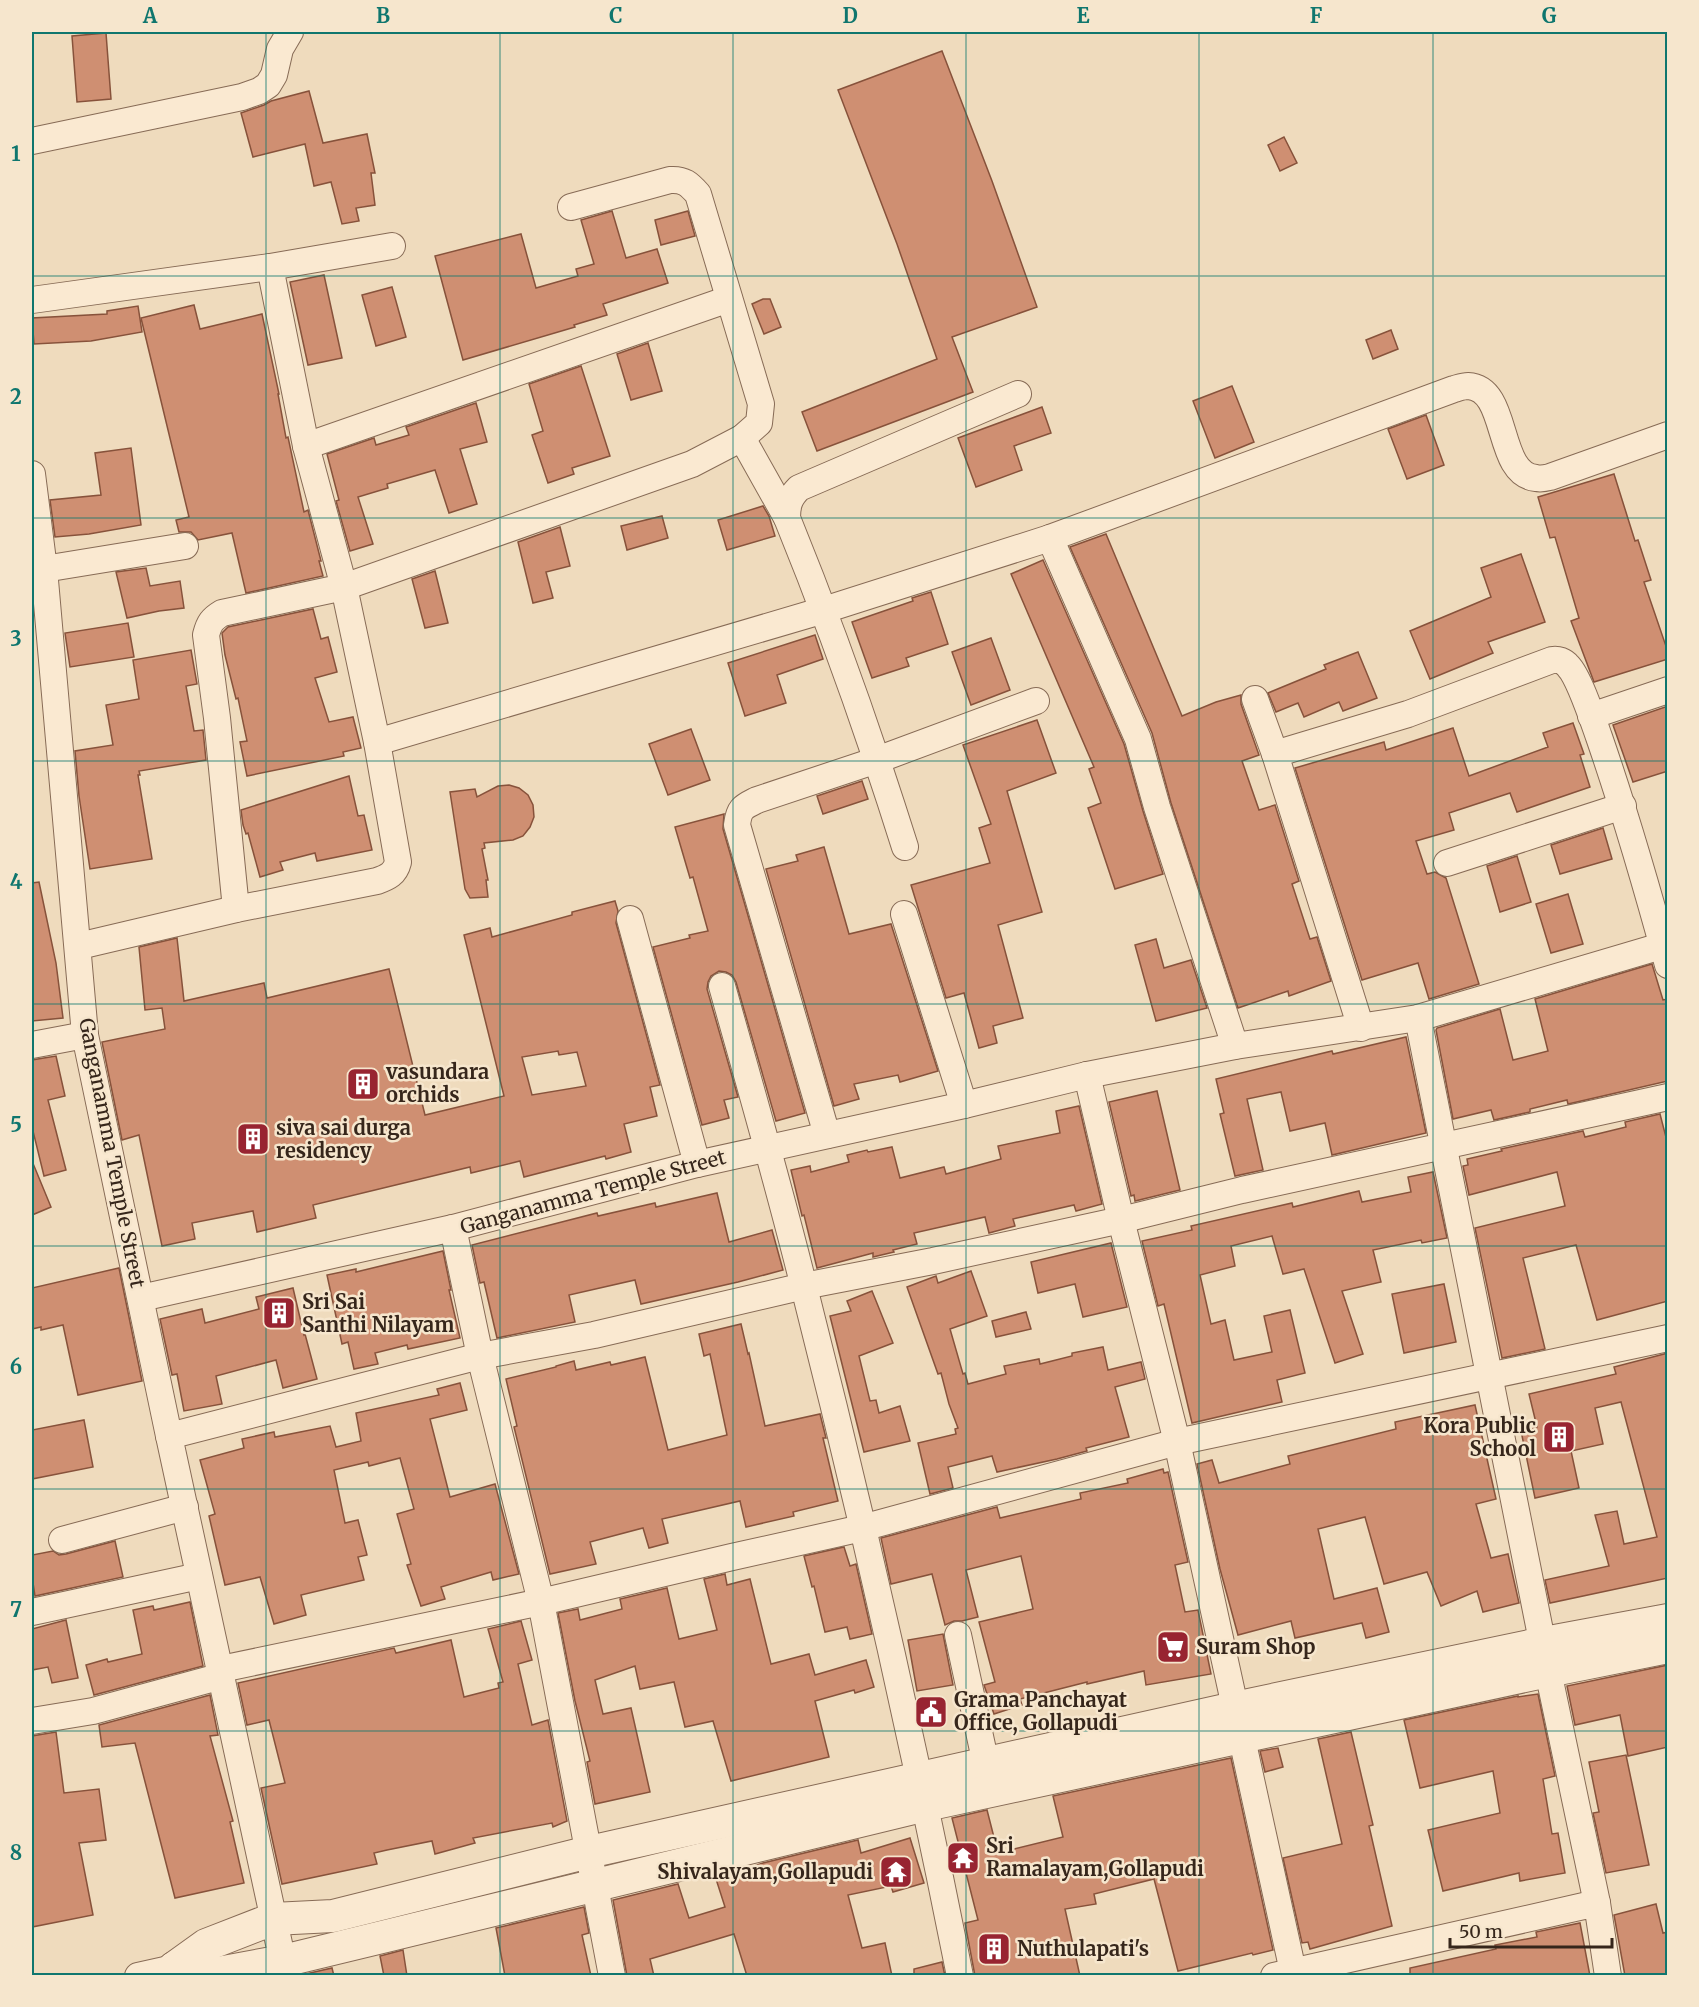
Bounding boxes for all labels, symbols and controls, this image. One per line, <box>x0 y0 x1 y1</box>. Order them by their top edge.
text: A <box>142 3 158 28</box>
text: B <box>376 3 390 28</box>
text: C <box>609 3 623 28</box>
text: D <box>842 3 858 28</box>
text: E <box>1076 3 1090 28</box>
text: F <box>1310 3 1323 28</box>
text: G <box>1542 3 1557 28</box>
text: 1 <box>11 141 21 166</box>
text: 2 <box>10 384 22 409</box>
text: 3 <box>10 626 22 651</box>
text: 4 <box>10 869 23 894</box>
street label: Ganganamma Temple Street <box>74 1016 151 1290</box>
place label: vasundara orchids <box>385 1059 489 1107</box>
building icon: vasundara orchids <box>345 1066 381 1102</box>
text: 5 <box>10 1112 22 1137</box>
place label: siva sai durga residency <box>276 1115 411 1163</box>
building icon: siva sai durga residency <box>235 1121 271 1157</box>
street label: Ganganamma Temple Street <box>457 1144 729 1239</box>
place label: Sri Sai Santhi Nilayam <box>302 1289 454 1337</box>
building icon: Sri Sai Santhi Nilayam <box>261 1295 297 1331</box>
text: 6 <box>10 1354 22 1379</box>
place label: Kora Public School <box>1423 1413 1536 1461</box>
building icon: Kora Public School <box>1541 1419 1577 1455</box>
text: 7 <box>10 1597 22 1622</box>
supermarket icon: Suram Shop <box>1155 1629 1191 1665</box>
place label: Suram Shop <box>1196 1634 1316 1659</box>
place label: Grama Panchayat Office, Gollapudi <box>954 1687 1127 1736</box>
public building icon: Grama Panchayat Office, Gollapudi <box>913 1694 949 1730</box>
place label: Sri Ramalayam,Gollapudi <box>986 1833 1204 1882</box>
text: 8 <box>10 1840 22 1865</box>
temple icon: Sri Ramalayam,Gollapudi <box>945 1840 981 1876</box>
temple icon: Shivalayam,Gollapudi <box>878 1854 914 1890</box>
place label: Shivalayam,Gollapudi <box>657 1859 873 1885</box>
scale bar <box>1450 1911 1612 1949</box>
text: 50 m <box>1459 1920 1503 1943</box>
building icon: Nuthulapati's <box>976 1931 1012 1967</box>
place label: Nuthulapati's <box>1017 1936 1149 1961</box>

